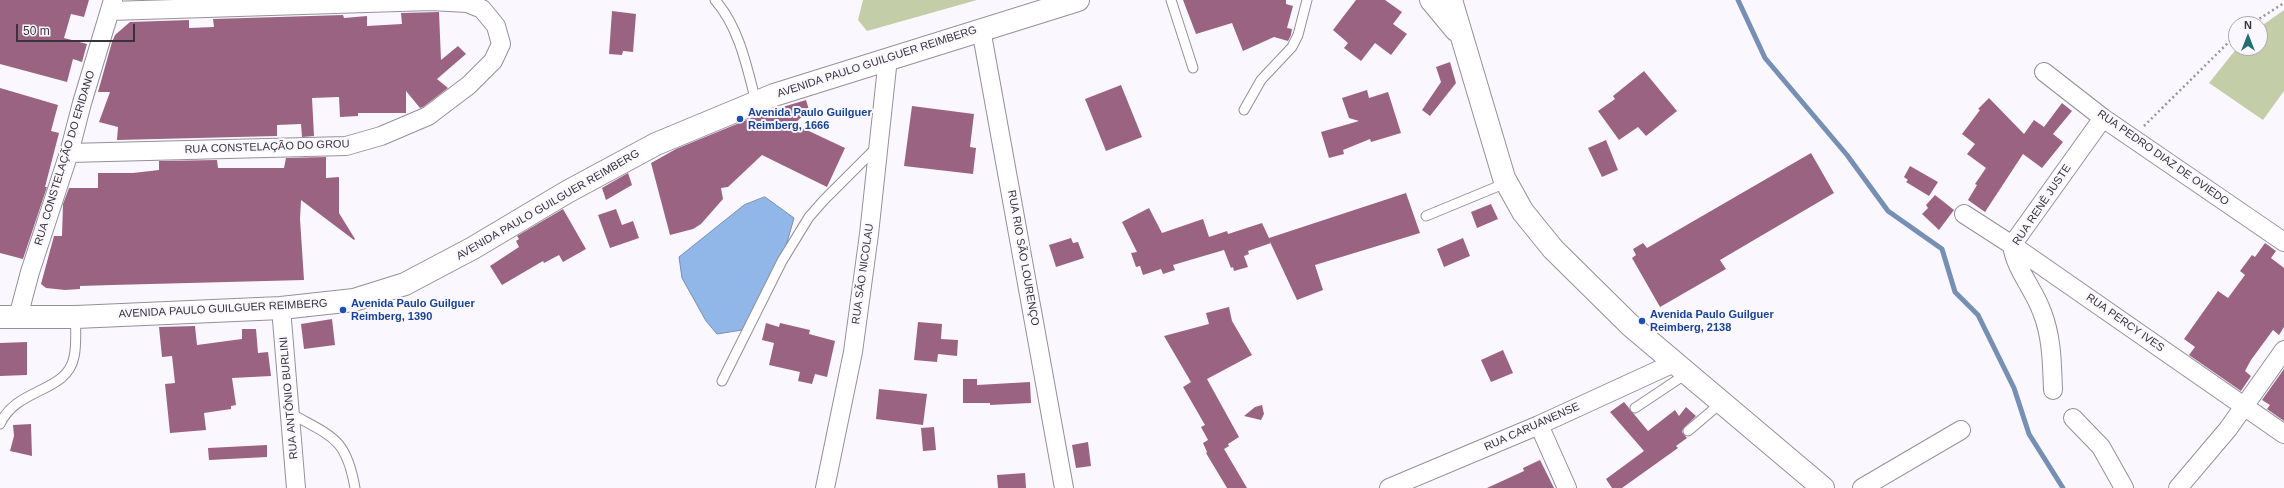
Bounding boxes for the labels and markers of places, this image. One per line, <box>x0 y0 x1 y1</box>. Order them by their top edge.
place label: Avenida Paulo Guilguer Reimberg, 1666 <box>748 106 872 132</box>
marker: Avenida Paulo Guilguer Reimberg, 1666 <box>735 114 745 124</box>
place label: Avenida Paulo Guilguer Reimberg, 1390 <box>351 297 475 323</box>
marker: Avenida Paulo Guilguer Reimberg, 1390 <box>338 305 348 315</box>
place label: Avenida Paulo Guilguer Reimberg, 2138 <box>1650 308 1774 334</box>
marker: Avenida Paulo Guilguer Reimberg, 2138 <box>1637 316 1647 326</box>

